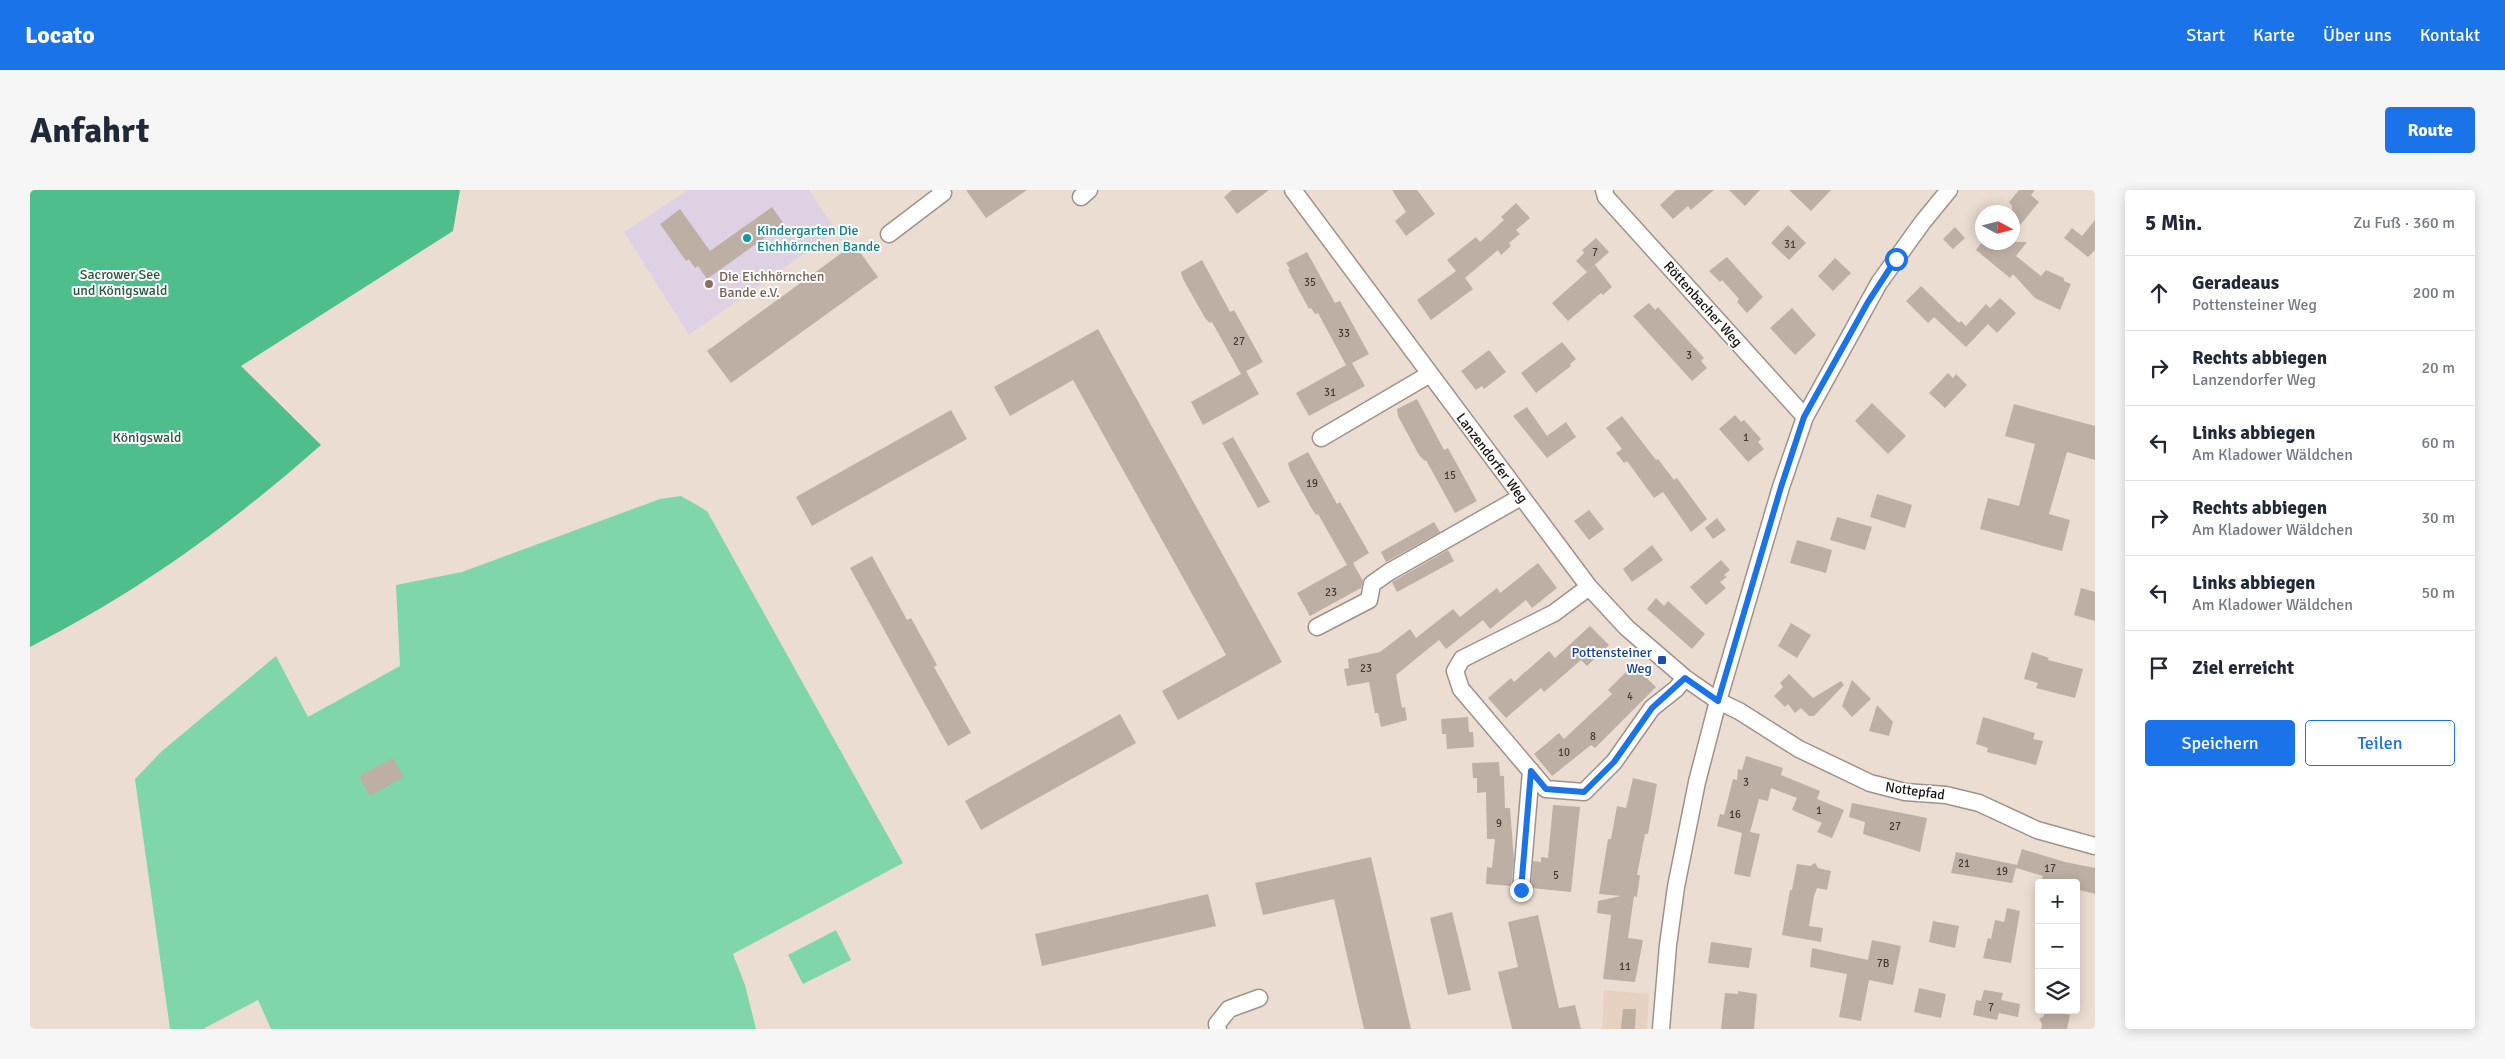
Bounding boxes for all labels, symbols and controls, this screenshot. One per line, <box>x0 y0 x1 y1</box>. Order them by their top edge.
text: Locato <box>25 20 95 50</box>
text: Start <box>2186 24 2225 46</box>
text: Karte <box>2253 24 2295 46</box>
text: Über uns <box>2323 24 2392 46</box>
text: Kontakt <box>2420 24 2480 46</box>
button: Route <box>2385 107 2475 153</box>
text: Anfahrt <box>30 109 149 152</box>
north arrow <box>1975 205 2020 250</box>
text: 5 Min. <box>2145 210 2202 236</box>
text: Zu Fuß · 360 m <box>2353 213 2455 233</box>
place label: Kindergarten Die Eichhörnchen Bande <box>757 222 880 255</box>
marker: Kindergarten Die Eichhörnchen Bande <box>741 232 753 244</box>
house number: 31 <box>1784 238 1796 251</box>
house number: 7 <box>1592 246 1598 259</box>
route start <box>1885 248 1908 271</box>
street label: Röttenbacher Weg <box>1660 258 1746 350</box>
park label: Sacrower See und Königswald <box>73 266 167 299</box>
place label: Die Eichhörnchen Bande e.V. <box>719 268 824 301</box>
text: Geradeaus <box>2192 271 2279 295</box>
house number: 35 <box>1304 276 1316 289</box>
marker: Die Eichhörnchen Bande e.V. <box>703 278 715 290</box>
icon: ahead <box>2145 279 2173 307</box>
text: 200 m <box>2413 283 2455 303</box>
text: Pottensteiner Weg <box>2192 295 2317 315</box>
house number: 33 <box>1338 327 1350 340</box>
house number: 27 <box>1233 335 1245 348</box>
text: Rechts abbiegen <box>2192 346 2327 370</box>
house number: 3 <box>1686 349 1692 362</box>
icon: right <box>2145 354 2173 382</box>
text: 20 m <box>2421 358 2455 378</box>
text: Lanzendorfer Weg <box>2192 370 2316 390</box>
house number: 31 <box>1324 386 1336 399</box>
street label: Lanzendorfer Weg <box>1453 410 1531 506</box>
text: Links abbiegen <box>2192 421 2315 445</box>
park label: Königswald <box>113 429 181 446</box>
icon: left <box>2145 429 2173 457</box>
house number: 1 <box>1743 431 1749 444</box>
text: 60 m <box>2421 433 2455 453</box>
text: Am Kladower Wäldchen <box>2192 445 2353 465</box>
house number: 15 <box>1444 469 1456 482</box>
house number: 19 <box>1306 477 1318 490</box>
text: Rechts abbiegen <box>2192 496 2327 520</box>
icon: right <box>2145 504 2173 532</box>
text: 30 m <box>2421 508 2455 528</box>
text: Am Kladower Wäldchen <box>2192 520 2353 540</box>
text: Links abbiegen <box>2192 571 2315 595</box>
icon: left <box>2145 579 2173 607</box>
text: 50 m <box>2421 583 2455 603</box>
house number: 23 <box>1325 586 1337 599</box>
text: Am Kladower Wäldchen <box>2192 595 2353 615</box>
place label: Pottensteiner Weg <box>1571 644 1653 677</box>
marker: Pottensteiner Weg <box>1656 654 1668 666</box>
icon: arrive <box>2145 654 2173 682</box>
text: Ziel erreicht <box>2192 656 2294 680</box>
house number: 23 <box>1360 662 1372 675</box>
house number: 4 <box>1627 690 1633 703</box>
button: Speichern <box>2145 720 2295 766</box>
button: Teilen <box>2305 720 2455 766</box>
house number: 8 <box>1590 730 1596 743</box>
house number: 10 <box>1558 746 1570 759</box>
house number: 3 <box>1743 776 1749 789</box>
street label: Nottepfad <box>1884 778 1946 804</box>
house number: 1 <box>1816 804 1822 817</box>
house number: 16 <box>1729 808 1741 821</box>
house number: 9 <box>1496 817 1502 830</box>
house number: 27 <box>1889 820 1901 833</box>
house number: 21 <box>1958 857 1970 870</box>
house number: 17 <box>2044 862 2056 875</box>
house number: 19 <box>1996 865 2008 878</box>
house number: 5 <box>1553 869 1559 882</box>
route end <box>1510 879 1533 902</box>
map controls <box>2035 879 2080 1014</box>
button: + <box>2035 879 2080 924</box>
button: − <box>2035 924 2080 969</box>
house number: 7B <box>1877 957 1890 970</box>
house number: 11 <box>1619 960 1631 973</box>
button: layers <box>2035 969 2080 1014</box>
house number: 7 <box>1988 1001 1994 1014</box>

